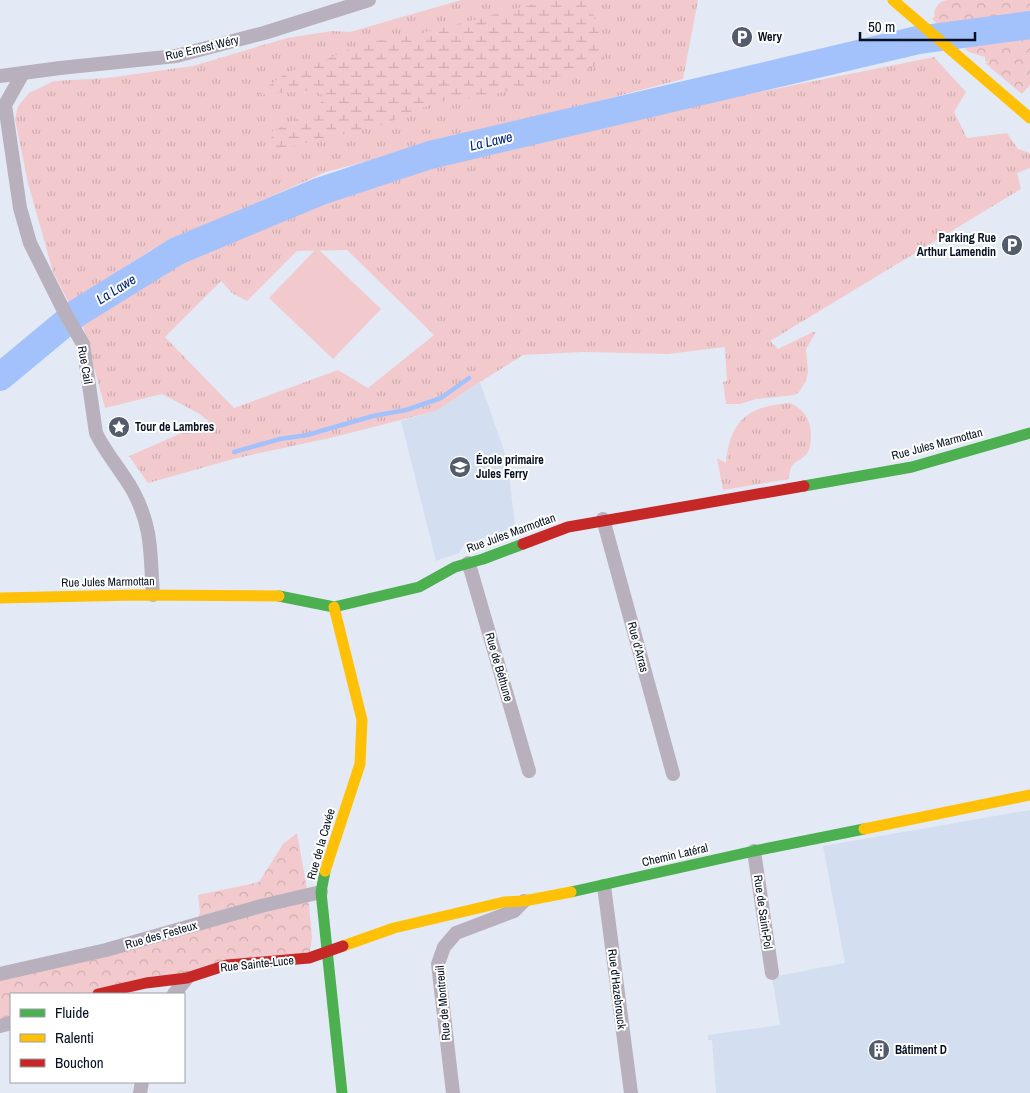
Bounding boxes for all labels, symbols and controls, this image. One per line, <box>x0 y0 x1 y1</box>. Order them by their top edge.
scale bar <box>860 10 975 42</box>
text: 50 m <box>868 16 895 37</box>
parking icon: Wery <box>730 25 754 49</box>
place label: Wery <box>758 29 782 45</box>
street label: Rue Ernest Wéry <box>164 32 240 64</box>
water label: La Lawe <box>468 127 514 155</box>
place label: Parking Rue Arthur Lamendin <box>917 230 997 260</box>
parking icon: Parking Rue Arthur Lamendin <box>1000 233 1024 257</box>
water label: La Lawe <box>93 270 139 308</box>
street label: Rue Cail <box>74 345 96 385</box>
place icon: Tour de Lambres <box>107 415 131 439</box>
place label: Tour de Lambres <box>135 419 215 435</box>
street label: Rue Jules Marmottan <box>890 424 984 464</box>
place label: École primaire Jules Ferry <box>476 452 544 482</box>
school or university icon: École primaire Jules Ferry <box>448 455 472 479</box>
street label: Rue Jules Marmottan <box>464 509 558 557</box>
street label: Rue Jules Marmottan <box>61 573 155 591</box>
street label: Rue d'Arras <box>624 620 652 674</box>
street label: Rue de Béthune <box>482 631 516 703</box>
street label: Rue de la Cavée <box>303 807 339 881</box>
street label: Chemin Latéral <box>640 840 710 870</box>
street label: Rue de Saint-Pol <box>750 874 776 950</box>
street label: Rue des Festeux <box>123 917 199 953</box>
street label: Rue d'Hazebrouck <box>604 948 630 1030</box>
street label: Rue Sainte-Luce <box>219 952 295 976</box>
street label: Rue de Montreuil <box>432 965 454 1041</box>
legend <box>10 993 185 1083</box>
text: Fluide <box>55 1002 89 1023</box>
text: Ralenti <box>55 1027 94 1048</box>
building icon: Bâtiment D <box>867 1038 891 1062</box>
place label: Bâtiment D <box>895 1042 947 1058</box>
text: Bouchon <box>55 1052 104 1073</box>

